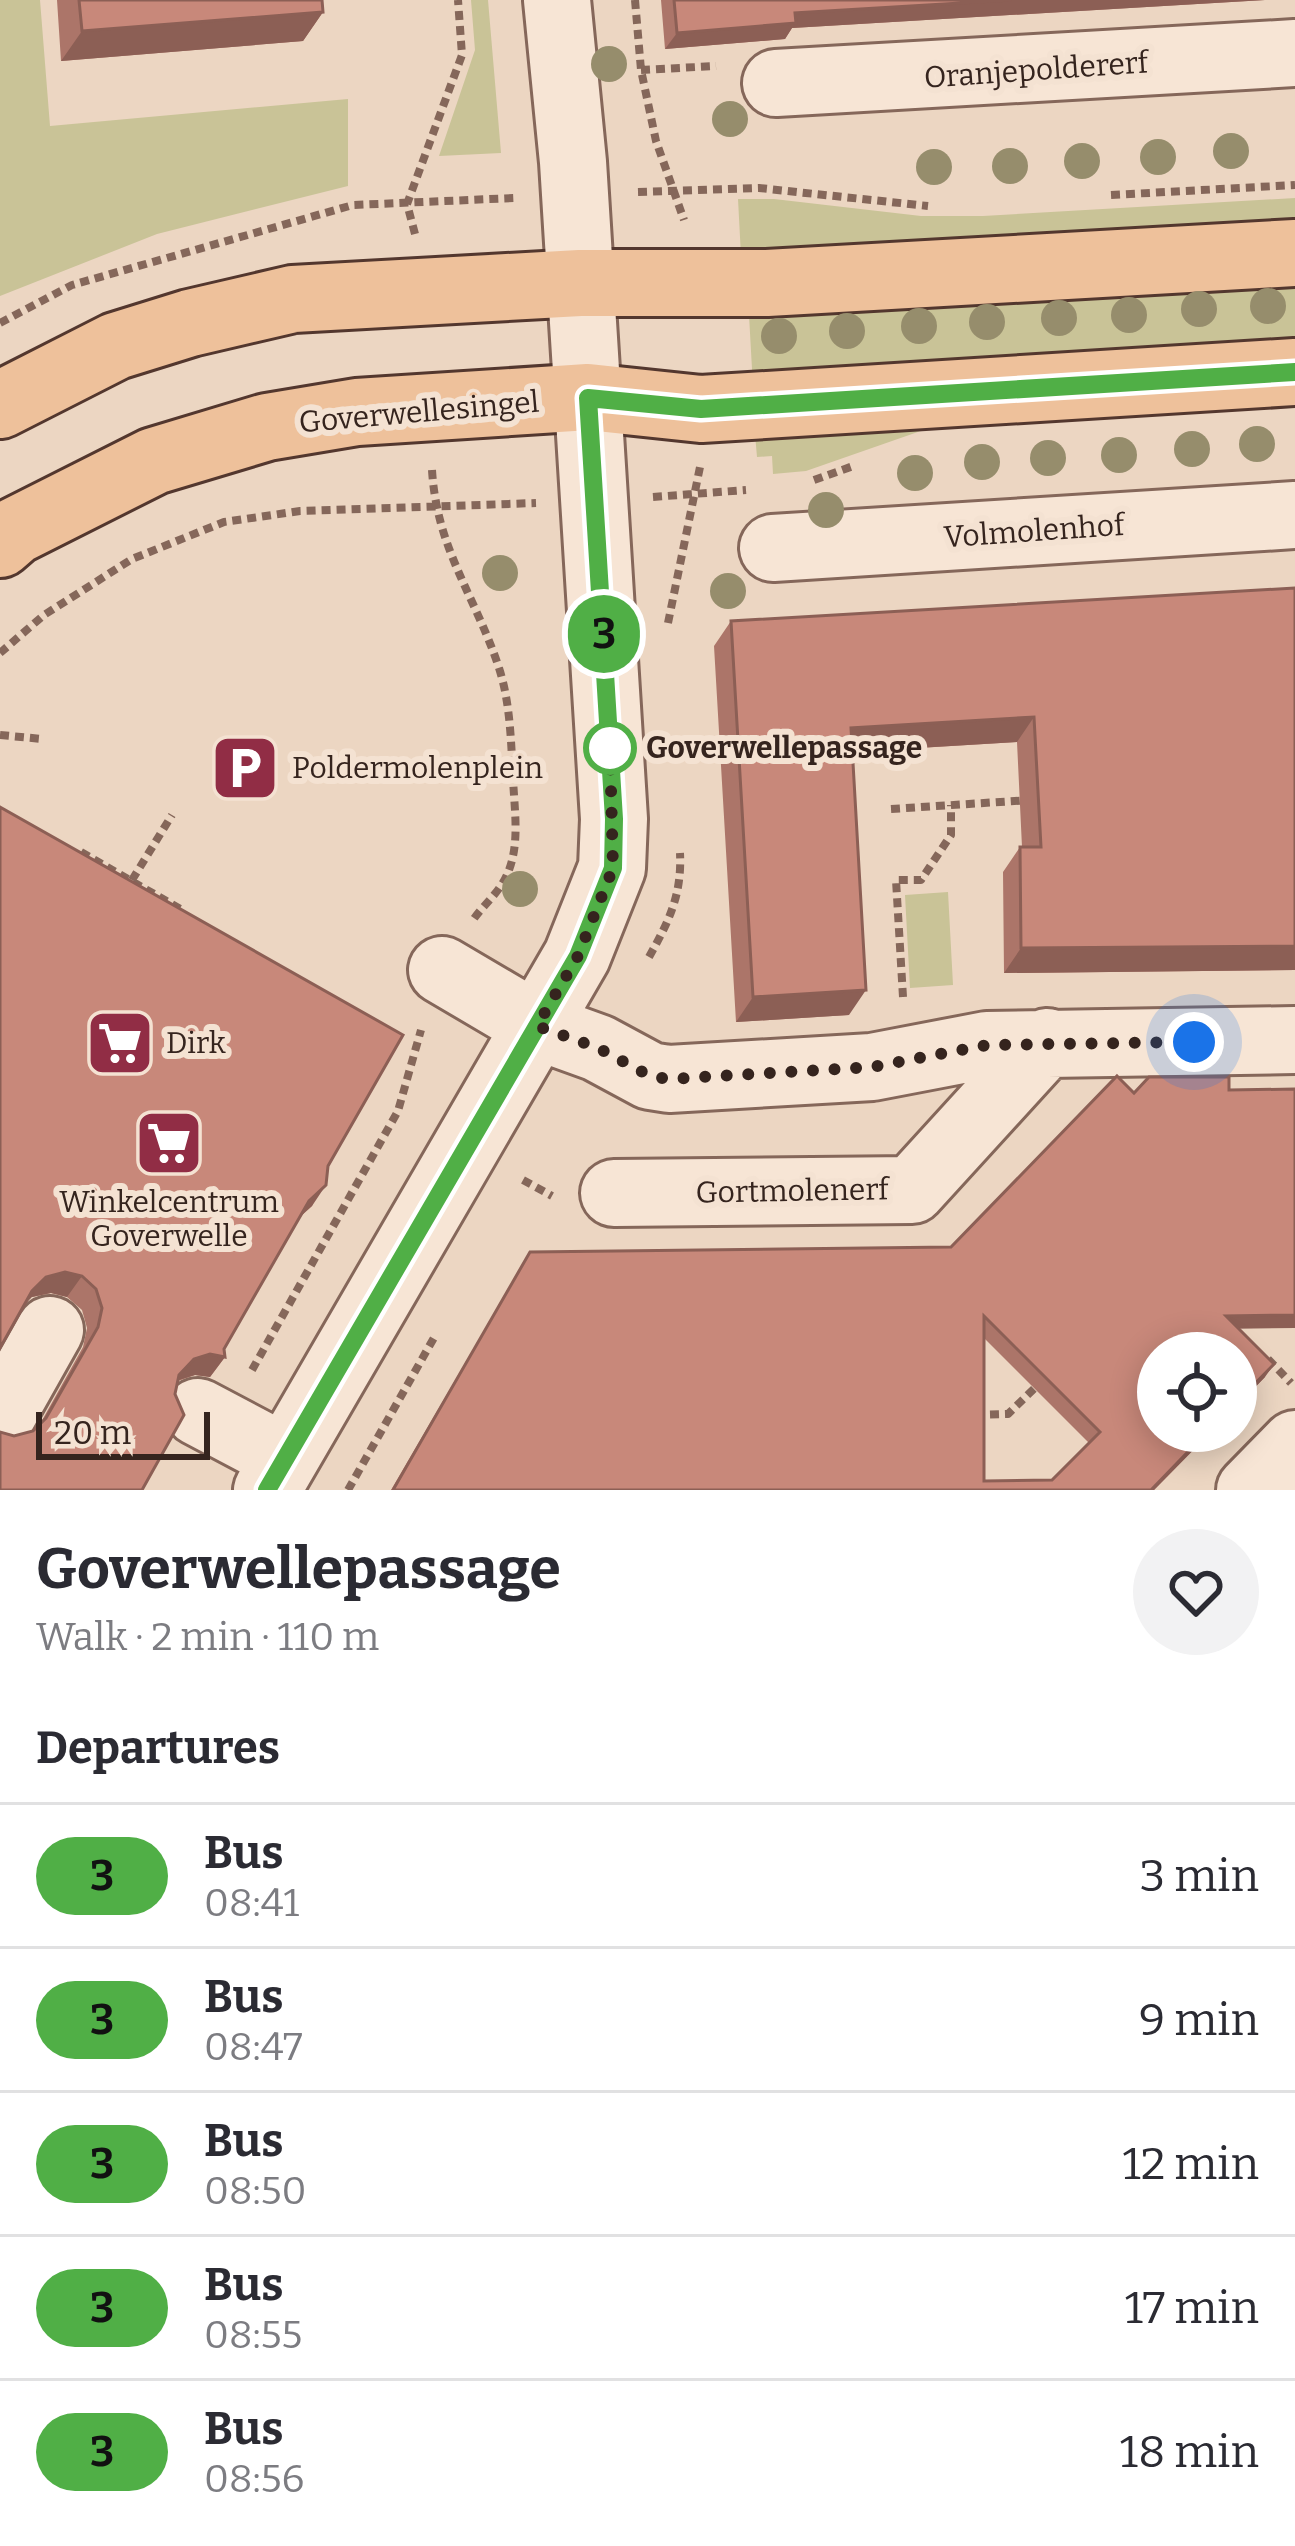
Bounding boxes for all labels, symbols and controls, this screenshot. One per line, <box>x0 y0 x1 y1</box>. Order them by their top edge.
street label: Oranjepoldererf <box>923 44 1152 96</box>
street label: Goverwellesingel <box>297 384 541 440</box>
street label: Volmolenhof <box>943 507 1128 555</box>
line badge: 3 <box>565 595 643 673</box>
text: 3 <box>592 609 616 659</box>
marker: Goverwellepassage <box>585 723 635 773</box>
place label: Goverwellepassage <box>646 730 922 766</box>
parking icon: Poldermolenplein <box>210 733 280 803</box>
place label: Poldermolenplein <box>292 750 543 786</box>
supermarket icon: Dirk <box>85 1008 155 1078</box>
your location <box>1164 1012 1224 1072</box>
place label: Dirk <box>166 1025 226 1061</box>
supermarket icon: Winkelcentrum Goverwelle <box>134 1108 204 1178</box>
street label: Gortmolenerf <box>695 1171 891 1211</box>
place label: Winkelcentrum Goverwelle <box>59 1184 279 1254</box>
map controls <box>1137 1332 1257 1452</box>
button: locate <box>1137 1332 1257 1452</box>
scale bar <box>36 1406 210 1459</box>
text: 20 m <box>54 1413 131 1453</box>
button: heart <box>1133 1529 1259 1655</box>
text: Goverwellepassage <box>36 1535 561 1603</box>
text: Walk · 2 min · 110 m <box>36 1614 379 1660</box>
text: Departures <box>36 1721 280 1775</box>
text: Bus <box>204 1826 283 1880</box>
text: 3 min <box>1140 1849 1259 1903</box>
text: 3 <box>90 1851 114 1901</box>
text: 08:41 <box>204 1880 299 1926</box>
text: Bus <box>204 1970 283 2024</box>
text: 9 min <box>1139 1993 1259 2047</box>
text: 3 <box>90 1995 114 2045</box>
text: 08:47 <box>204 2024 303 2070</box>
text: Bus <box>204 2114 283 2168</box>
text: 12 min <box>1122 2137 1259 2191</box>
text: 3 <box>90 2139 114 2189</box>
text: 08:50 <box>204 2168 307 2214</box>
text: Bus <box>204 2258 283 2312</box>
text: 17 min <box>1125 2281 1259 2335</box>
text: 3 <box>90 2283 114 2333</box>
text: 08:55 <box>204 2312 302 2358</box>
text: Bus <box>204 2402 283 2456</box>
text: 18 min <box>1120 2425 1259 2479</box>
text: 3 <box>90 2427 114 2477</box>
text: 08:56 <box>204 2456 304 2502</box>

